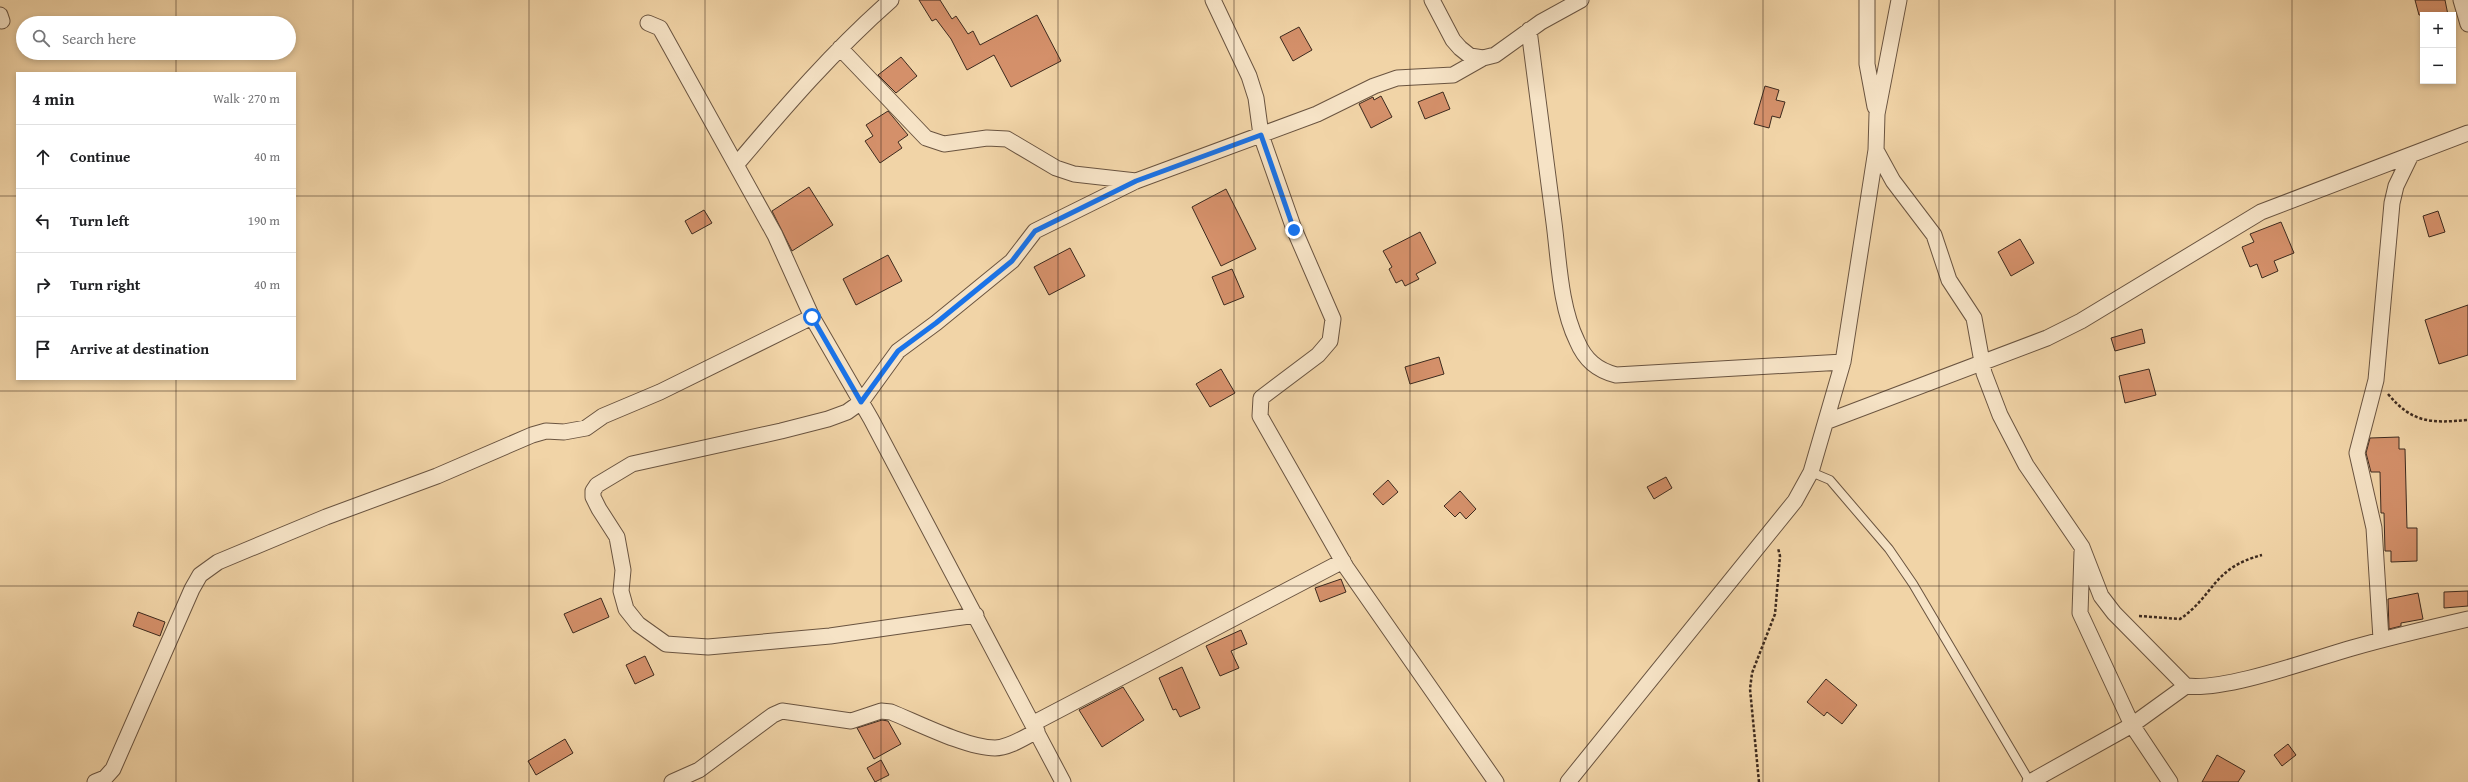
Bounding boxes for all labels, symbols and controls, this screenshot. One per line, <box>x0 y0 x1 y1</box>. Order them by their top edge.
map controls <box>2420 12 2456 84</box>
button: + <box>2420 12 2456 48</box>
search box <box>16 16 296 60</box>
icon: search <box>30 27 52 49</box>
text: Search here <box>62 28 136 49</box>
button: − <box>2420 48 2456 84</box>
text: 4 min <box>32 86 74 111</box>
text: Walk · 270 m <box>213 89 280 108</box>
icon: ahead <box>32 146 54 168</box>
text: Continue <box>70 146 131 167</box>
text: 40 m <box>254 147 280 166</box>
icon: left <box>32 210 54 232</box>
text: Turn left <box>70 210 129 231</box>
text: 190 m <box>248 211 280 230</box>
route end <box>1285 221 1303 239</box>
icon: right <box>32 274 54 296</box>
text: Turn right <box>70 274 141 295</box>
text: 40 m <box>254 275 280 294</box>
route start <box>803 308 821 326</box>
icon: arrive <box>32 338 54 360</box>
text: Arrive at destination <box>70 338 209 359</box>

